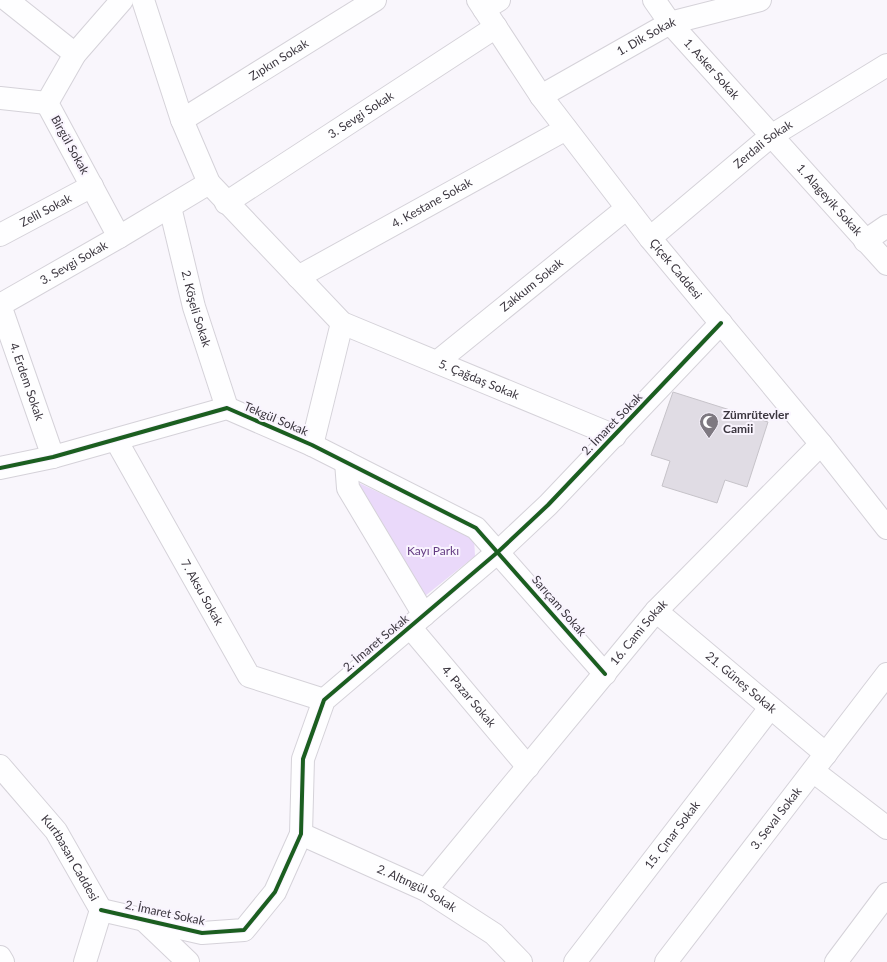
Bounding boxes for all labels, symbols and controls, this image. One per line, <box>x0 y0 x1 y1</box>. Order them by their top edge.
street label: 1. Dik Sokak <box>614 14 678 59</box>
street label: Zıpkın Sokak <box>246 35 312 83</box>
street label: 1. Asker Sokak <box>681 35 744 103</box>
street label: 3. Sevgi Sokak <box>325 87 397 142</box>
street label: Birgül Sokak <box>48 113 93 178</box>
street label: Zerdali Sokak <box>730 116 796 171</box>
street label: 1. Alageyik Sokak <box>793 161 866 239</box>
street label: 4. Kestane Sokak <box>389 174 475 231</box>
street label: Zelil Sokak <box>17 190 75 230</box>
street label: Çiçek Caddesi <box>647 235 706 302</box>
street label: 3. Sevgi Sokak <box>37 237 111 288</box>
street label: Zakkum Sokak <box>497 254 567 315</box>
street label: 2. Köşeli Sokak <box>178 269 215 350</box>
street label: 4. Erdem Sokak <box>7 340 48 423</box>
street label: 5. Çağdaş Sokak <box>437 356 522 403</box>
street label: 2. İmaret Sokak <box>578 389 646 458</box>
street label: Tekgül Sokak <box>242 398 311 439</box>
place label: Zümrütevler Camii <box>723 407 789 436</box>
mosque icon: Zümrütevler Camii <box>698 411 720 439</box>
park label: Kayı Parkı <box>407 543 459 558</box>
street label: 7. Aksu Sokak <box>178 557 227 629</box>
street label: Sarıçam Sokak <box>529 572 590 640</box>
street label: 16. Cami Sokak <box>606 595 671 668</box>
street label: 2. İmaret Sokak <box>340 610 412 674</box>
street label: 21. Güneş Sokak <box>703 648 780 717</box>
street label: 4. Pazar Sokak <box>439 662 500 731</box>
street label: 3. Seval Sokak <box>747 783 805 852</box>
street label: 15. Çınar Sokak <box>641 797 704 872</box>
street label: Kurtbasan Caddesi <box>38 811 102 904</box>
street label: 2. Altıngül Sokak <box>375 861 460 915</box>
street label: 2. İmaret Sokak <box>124 897 207 928</box>

